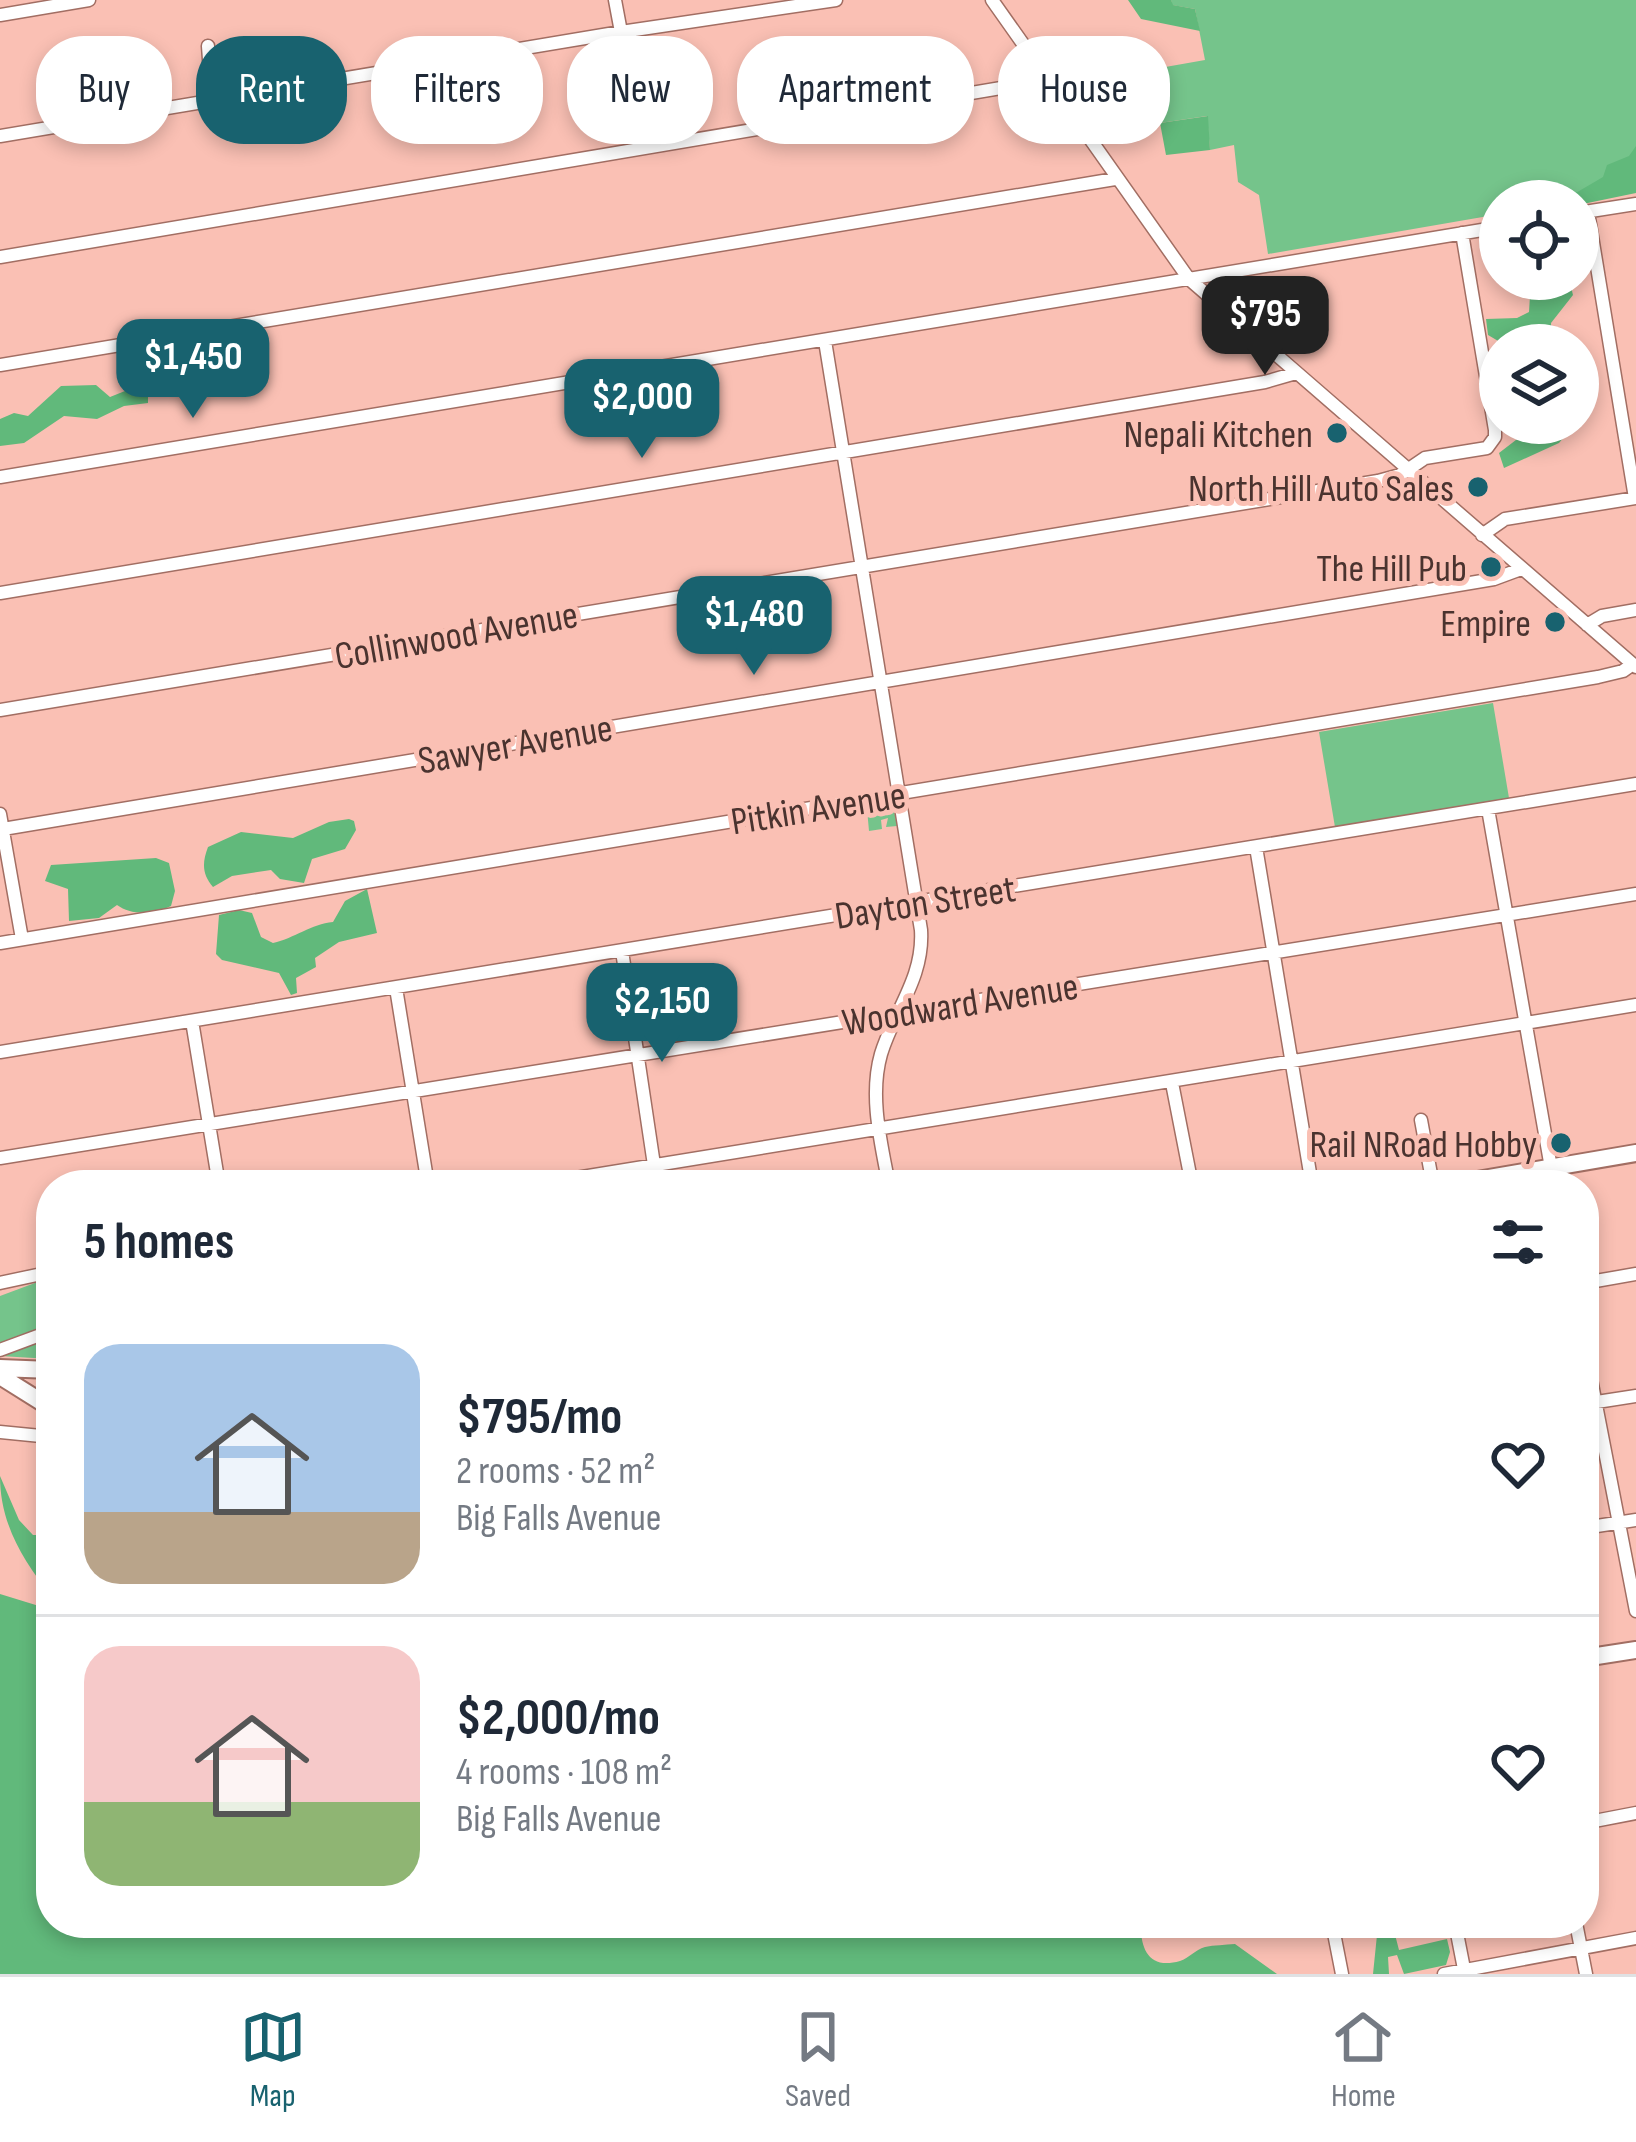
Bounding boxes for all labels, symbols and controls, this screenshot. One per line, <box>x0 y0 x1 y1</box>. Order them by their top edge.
chip: Buy <box>36 36 172 144</box>
chip: Rent <box>196 36 347 144</box>
chip: Filters <box>371 36 543 144</box>
chip: New <box>567 36 713 144</box>
chip: Apartment <box>737 36 974 144</box>
chip: House <box>998 36 1170 144</box>
map controls <box>1479 180 1599 444</box>
button: locate <box>1479 180 1599 300</box>
pin: $795 <box>1194 276 1336 378</box>
text: $795 <box>1229 291 1301 338</box>
pin: $1,450 <box>95 319 291 421</box>
button: layers <box>1479 324 1599 444</box>
text: $1,450 <box>143 334 243 381</box>
pin: $2,000 <box>544 359 740 461</box>
text: $2,000 <box>591 374 693 421</box>
place label: Nepali Kitchen <box>1124 412 1313 459</box>
marker: Nepali Kitchen <box>1324 420 1350 446</box>
place label: North Hill Auto Sales <box>1188 466 1454 513</box>
marker: North Hill Auto Sales <box>1465 474 1491 500</box>
place label: The Hill Pub <box>1316 546 1467 593</box>
marker: The Hill Pub <box>1478 554 1504 580</box>
pin: $1,480 <box>656 576 852 678</box>
text: $1,480 <box>704 591 804 638</box>
street label: Collinwood Avenue <box>331 592 582 681</box>
place label: Empire <box>1440 601 1531 648</box>
marker: Empire <box>1542 609 1568 635</box>
street label: Sawyer Avenue <box>415 705 616 786</box>
street label: Pitkin Avenue <box>728 772 909 846</box>
street label: Dayton Street <box>832 866 1019 941</box>
pin: $2,150 <box>564 963 760 1065</box>
street label: Woodward Avenue <box>839 964 1082 1047</box>
text: $2,150 <box>613 978 711 1025</box>
place label: Rail NRoad Hobby <box>1310 1122 1537 1169</box>
marker: Rail NRoad Hobby <box>1548 1130 1574 1156</box>
icon: filters <box>1485 1209 1551 1275</box>
text: 5 homes <box>84 1212 234 1273</box>
text: $795/mo <box>456 1387 622 1448</box>
icon: home <box>180 1392 324 1536</box>
icon: heart <box>1485 1431 1551 1497</box>
text: 2 rooms · 52 m² <box>456 1448 656 1495</box>
text: Big Falls Avenue <box>456 1495 662 1542</box>
text: $2,000/mo <box>456 1688 660 1749</box>
icon: home <box>180 1694 324 1838</box>
icon: heart <box>1485 1733 1551 1799</box>
text: 4 rooms · 108 m² <box>456 1749 672 1796</box>
text: Big Falls Avenue <box>456 1796 662 1843</box>
tab: Map <box>240 2004 306 2116</box>
tab: Saved <box>785 2004 851 2116</box>
tab: Home <box>1330 2004 1396 2116</box>

